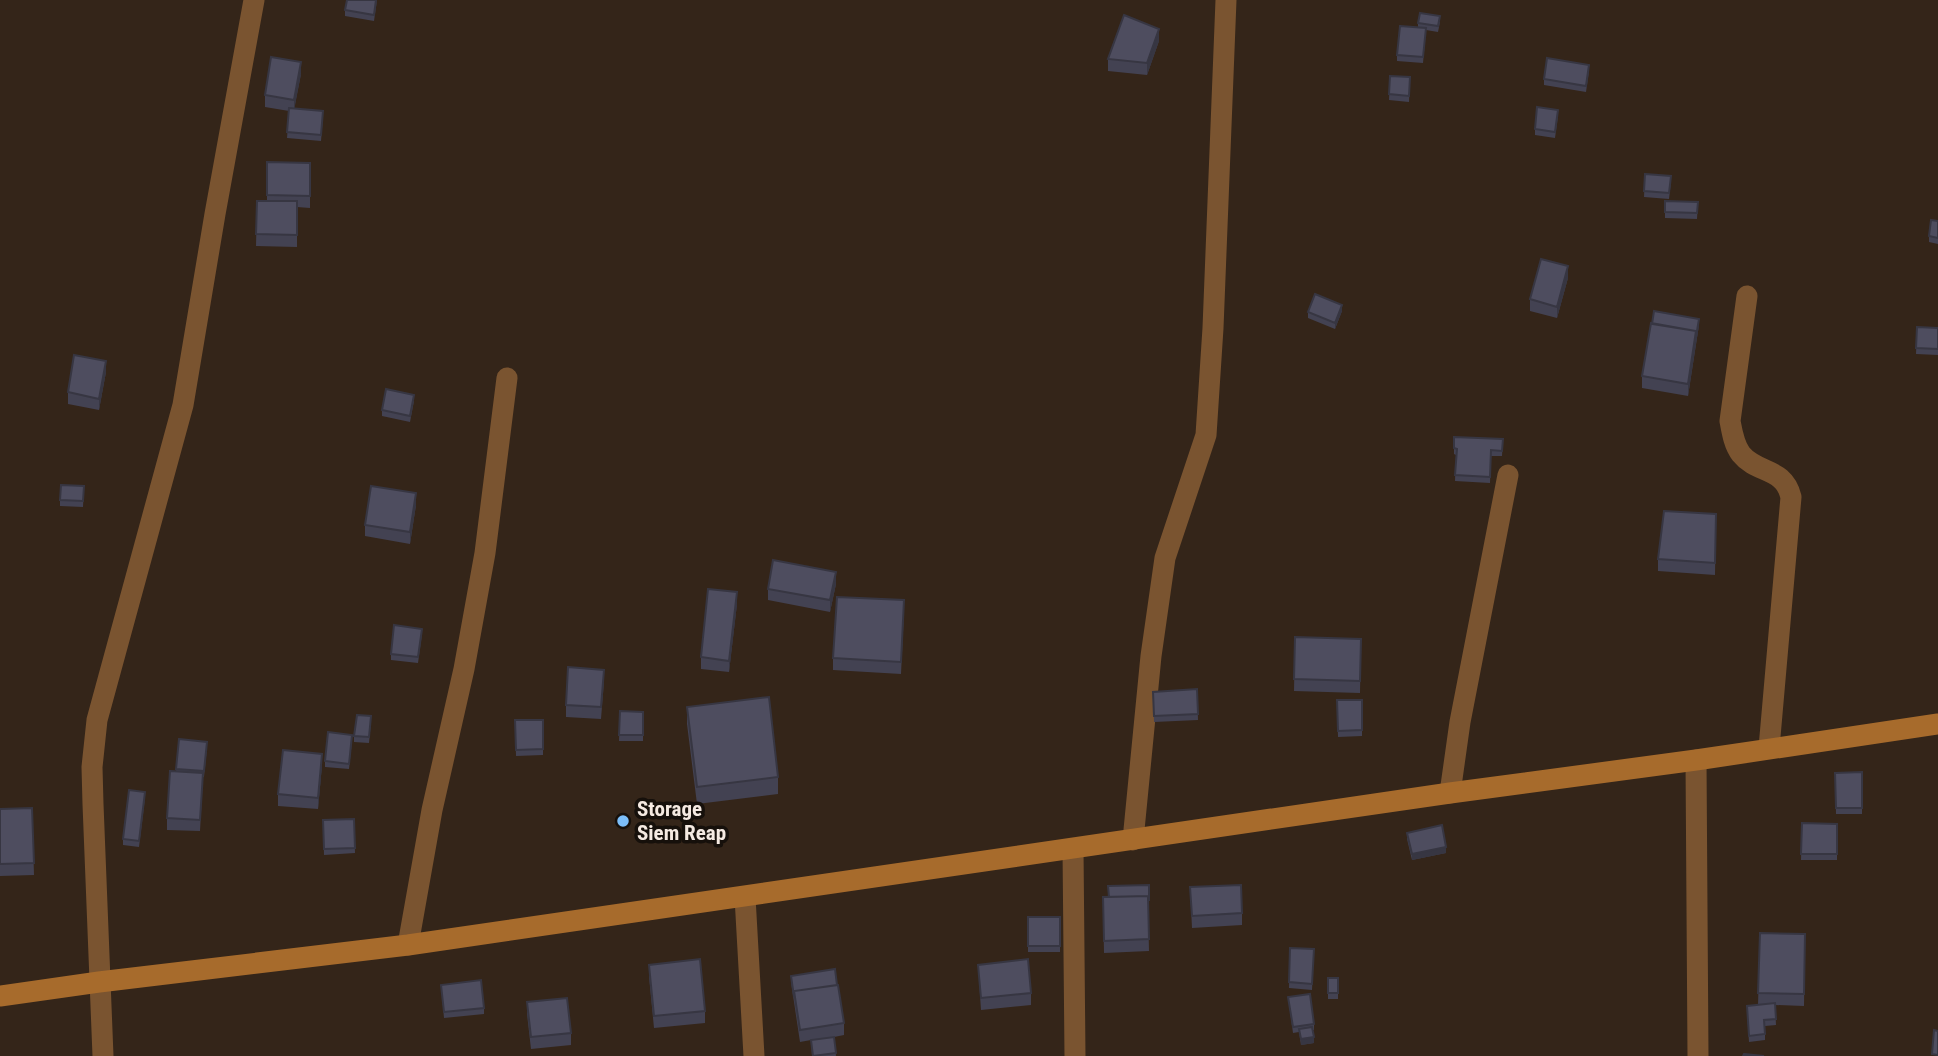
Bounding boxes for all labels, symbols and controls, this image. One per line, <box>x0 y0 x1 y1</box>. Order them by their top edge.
place label: Storage Siem Reap <box>637 797 726 845</box>
marker: Storage Siem Reap <box>615 813 631 829</box>

